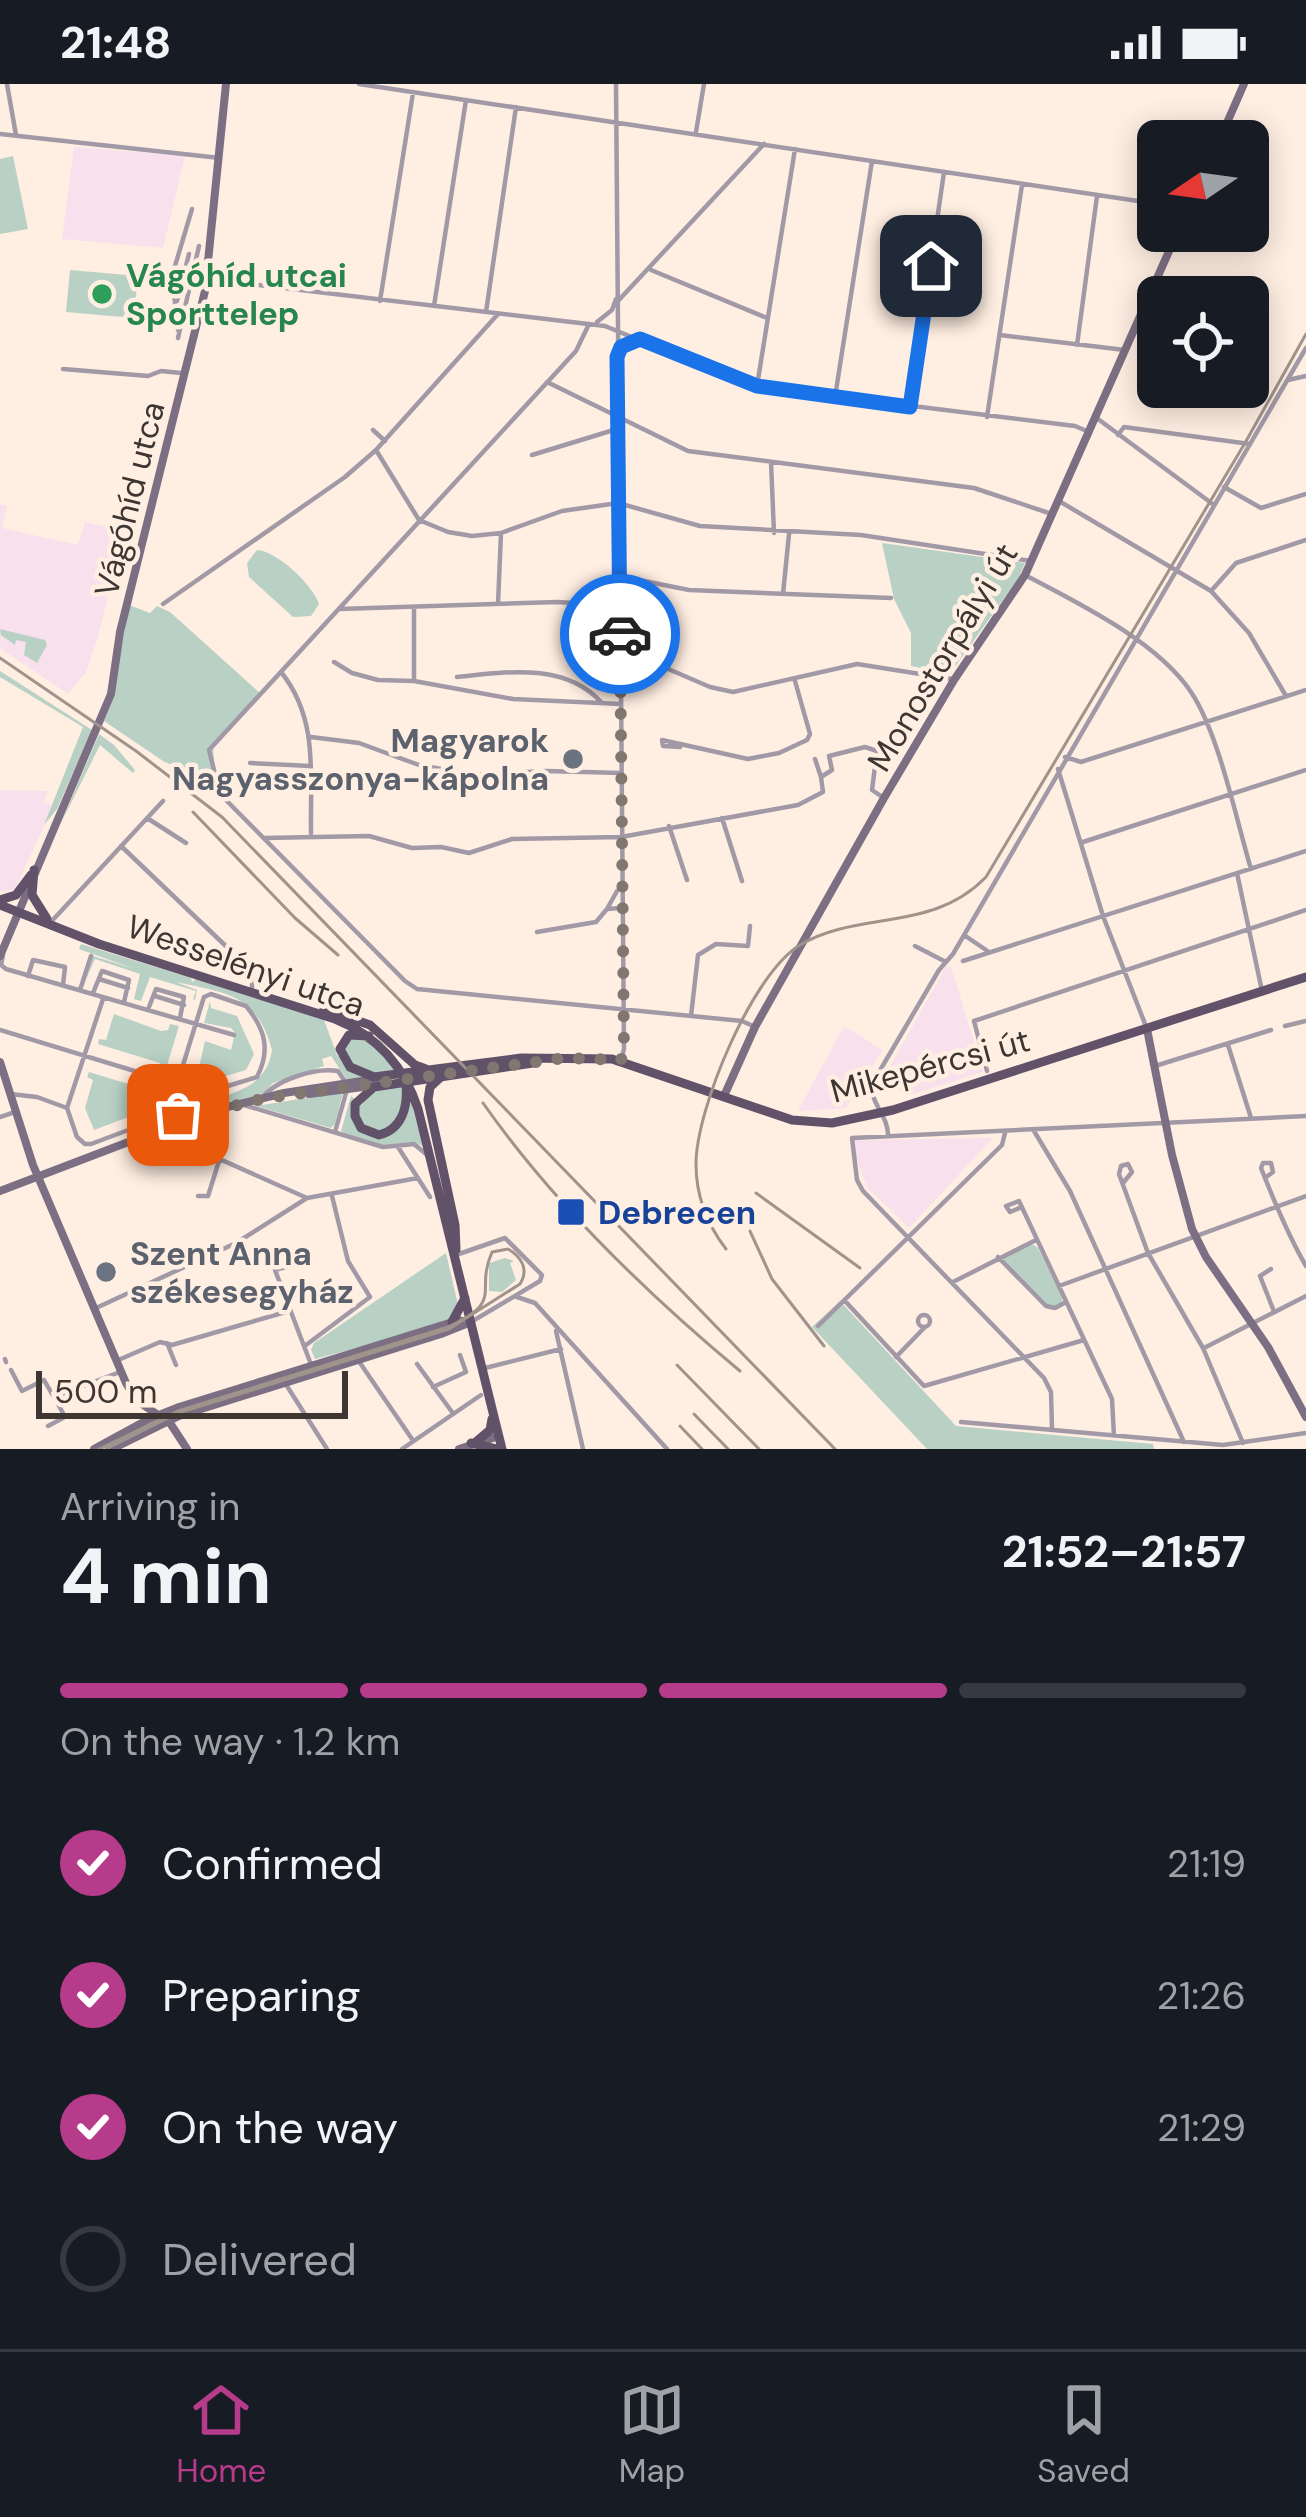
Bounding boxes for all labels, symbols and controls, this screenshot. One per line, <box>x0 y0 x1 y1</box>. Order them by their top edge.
text: 21:48 <box>60 13 172 72</box>
north arrow <box>1137 120 1269 252</box>
map controls <box>1137 120 1269 408</box>
pin <box>880 215 982 317</box>
icon: home <box>898 233 964 299</box>
place label: Vágóhíd utcai Sporttelep <box>126 254 347 335</box>
button: locate <box>1137 276 1269 408</box>
marker: Vágóhíd utcai Sporttelep <box>89 281 115 307</box>
street label: Vágóhíd utca <box>84 397 174 601</box>
street label: Monostorpályi út <box>857 535 1028 779</box>
courier <box>560 574 680 694</box>
icon: car <box>587 601 653 667</box>
place label: Magyarok Nagyasszonya-kápolna <box>172 719 549 800</box>
marker: Magyarok Nagyasszonya-kápolna <box>560 746 586 772</box>
street label: Wesselényi utca <box>121 905 370 1026</box>
street label: Mikepércsi út <box>826 1018 1035 1113</box>
pin <box>127 1064 229 1166</box>
icon: bag <box>145 1082 211 1148</box>
place label: Debrecen <box>598 1191 756 1234</box>
marker: Debrecen <box>555 1196 587 1228</box>
place label: Szent Anna székesegyház <box>130 1232 354 1313</box>
marker: Szent Anna székesegyház <box>93 1259 119 1285</box>
scale bar <box>36 1365 348 1418</box>
text: 500 m <box>54 1370 157 1413</box>
text: Arriving in <box>60 1481 240 1532</box>
text: 21:52–21:57 <box>1002 1522 1246 1581</box>
text: 4 min <box>60 1526 272 1627</box>
text: On the way · 1.2 km <box>60 1716 400 1767</box>
icon: check <box>60 1830 126 1896</box>
text: Confirmed <box>162 1834 383 1893</box>
text: 21:19 <box>1167 1838 1246 1889</box>
icon: check <box>60 1962 126 2028</box>
text: Preparing <box>162 1966 361 2025</box>
text: 21:26 <box>1157 1970 1246 2021</box>
icon: check <box>60 2094 126 2160</box>
text: On the way <box>162 2098 398 2157</box>
text: 21:29 <box>1157 2102 1246 2153</box>
text: Delivered <box>162 2230 357 2289</box>
tab: Home <box>176 2377 266 2492</box>
tab: Map <box>619 2377 685 2492</box>
tab: Saved <box>1037 2377 1130 2492</box>

